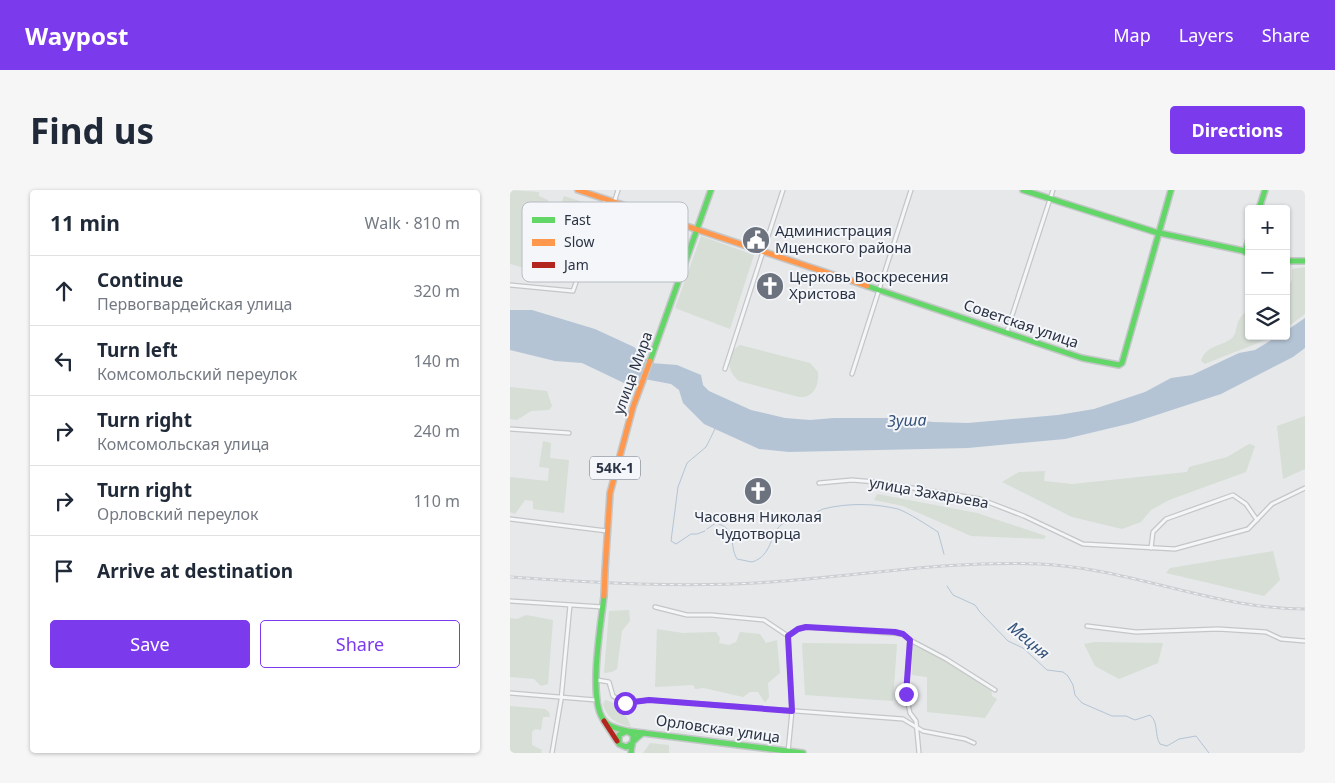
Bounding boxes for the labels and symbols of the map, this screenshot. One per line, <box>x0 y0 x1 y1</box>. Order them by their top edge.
legend <box>522 202 688 282</box>
text: Fast <box>564 210 591 229</box>
place label: Администрация Мценского района <box>775 220 912 257</box>
public building icon: Администрация Мценского района <box>741 225 771 255</box>
text: Slow <box>564 232 595 251</box>
text: Jam <box>562 255 589 274</box>
place label: Церковь Воскресения Христова <box>789 266 949 303</box>
church icon: Церковь Воскресения Христова <box>755 271 785 301</box>
street label: Советская улица <box>961 294 1082 352</box>
street label: улица Мира <box>608 328 656 417</box>
water label: Зуша <box>886 408 927 432</box>
road number: 54К-1 <box>590 456 640 480</box>
street label: улица Захарьева <box>868 472 991 512</box>
church icon: Часовня Николая Чудотворца <box>743 476 773 506</box>
place label: Часовня Николая Чудотворца <box>694 506 822 543</box>
water label: Мецня <box>1004 616 1054 664</box>
route end <box>895 683 918 706</box>
route start <box>614 692 637 715</box>
street label: Орловская улица <box>655 709 782 747</box>

